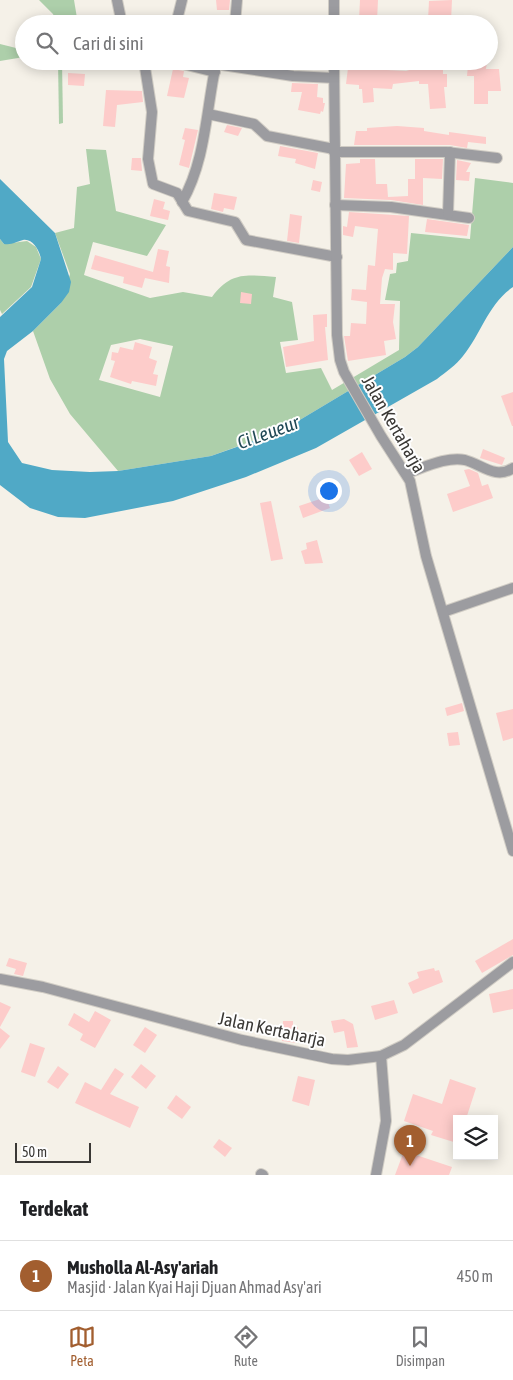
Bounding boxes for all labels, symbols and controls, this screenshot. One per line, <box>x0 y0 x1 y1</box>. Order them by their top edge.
search box <box>15 15 498 70</box>
icon: search <box>33 29 61 57</box>
text: Cari di sini <box>73 32 144 54</box>
street label: Jalan Kertaharja <box>358 372 430 476</box>
water label: Ci Leueur <box>234 410 303 453</box>
your location <box>316 478 342 504</box>
street label: Jalan Kertaharja <box>217 1007 327 1051</box>
map controls <box>453 1115 498 1160</box>
button: layers <box>453 1115 498 1160</box>
pin: 1 <box>394 1125 426 1166</box>
scale bar <box>15 1140 91 1163</box>
text: 50 m <box>22 1144 47 1160</box>
text: Terdekat <box>20 1196 88 1220</box>
text: Musholla Al-Asy'ariah <box>67 1256 218 1278</box>
text: 1 <box>32 1267 40 1285</box>
text: 450 m <box>457 1267 493 1285</box>
text: Masjid · Jalan Kyai Haji Djuan Ahmad Asy'ari <box>67 1278 322 1296</box>
tab: Peta <box>68 1323 96 1369</box>
tab: Rute <box>232 1323 260 1369</box>
tab: Disimpan <box>396 1323 445 1369</box>

